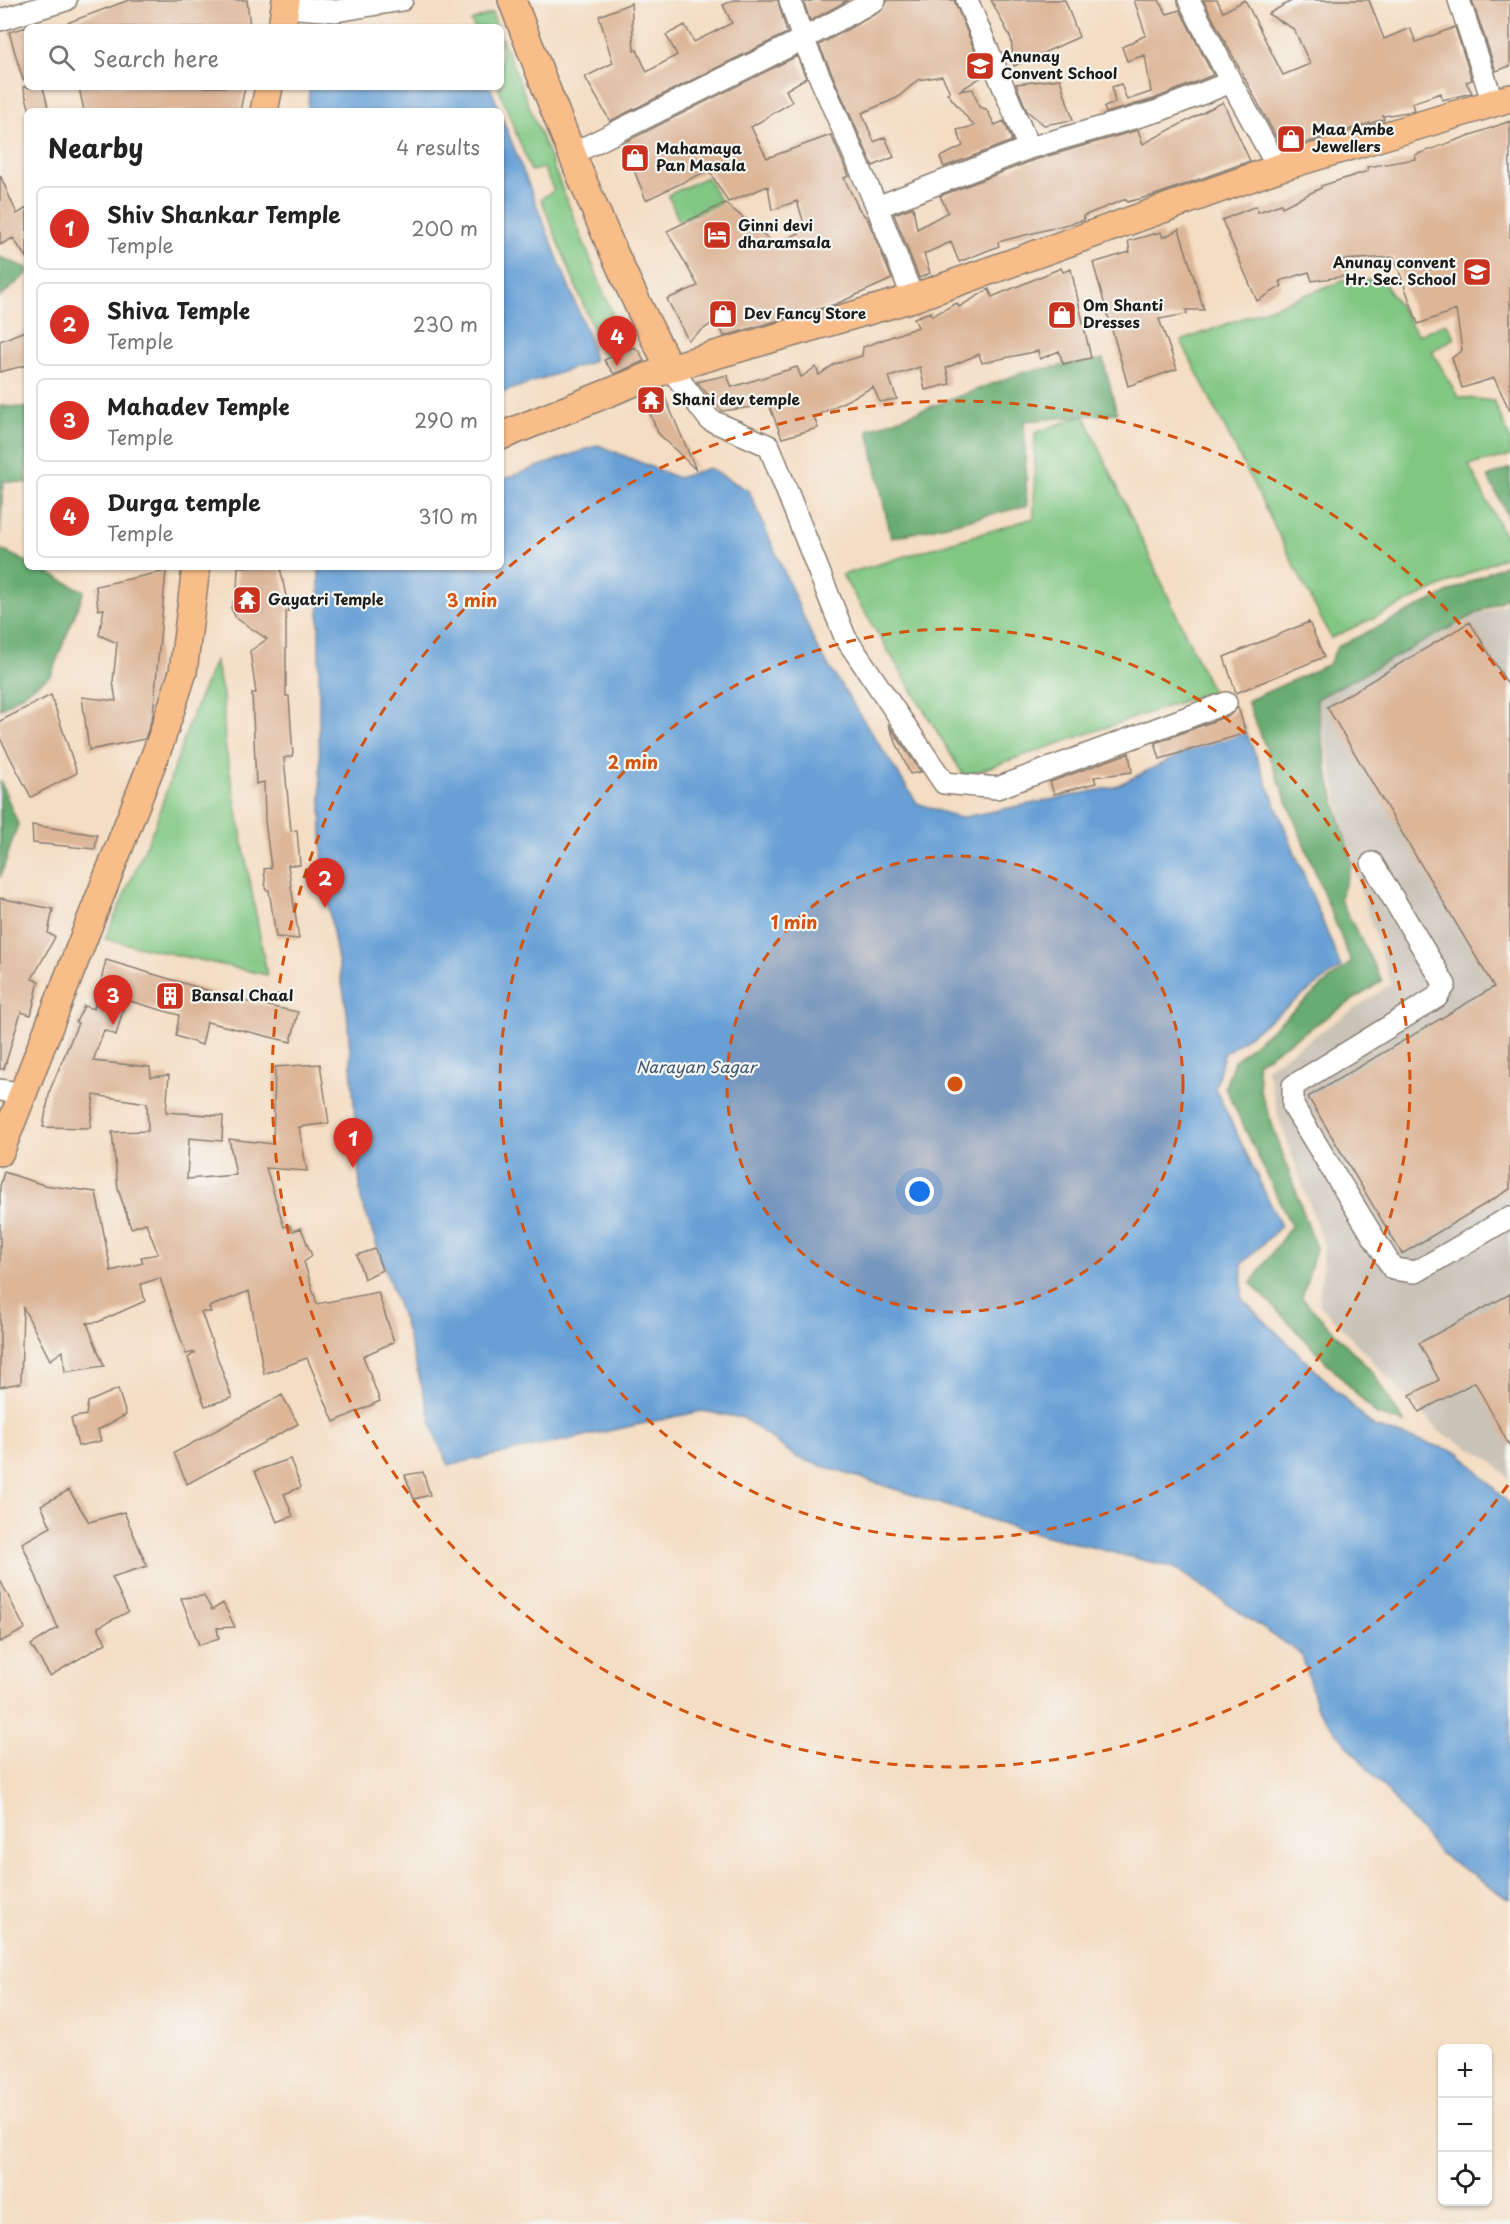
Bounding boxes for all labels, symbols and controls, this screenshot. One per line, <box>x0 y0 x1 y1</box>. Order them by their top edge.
search box <box>24 24 504 90</box>
icon: search <box>45 41 78 74</box>
text: Search here <box>93 41 219 74</box>
place label: Anunay Convent School <box>1001 44 1117 84</box>
school or university icon: Anunay Convent School <box>964 50 996 82</box>
place label: Maa Ambe Jewellers <box>1312 117 1395 157</box>
shop icon: Maa Ambe Jewellers <box>1275 123 1307 155</box>
text: Nearby <box>48 128 143 167</box>
text: 4 results <box>396 132 480 162</box>
place label: Mahamaya Pan Masala <box>656 136 746 176</box>
shop icon: Mahamaya Pan Masala <box>619 142 651 174</box>
text: Shiv Shankar Temple <box>107 197 341 230</box>
text: 1 <box>65 213 74 243</box>
text: 200 m <box>411 213 478 243</box>
place label: Ginni devi dharamsala <box>738 213 832 253</box>
hotel icon: Ginni devi dharamsala <box>701 219 733 251</box>
text: Temple <box>107 230 174 260</box>
place label: Anunay convent Hr. Sec. School <box>1333 250 1456 290</box>
school or university icon: Anunay convent Hr. Sec. School <box>1461 256 1493 288</box>
text: Shiva Temple <box>107 293 250 326</box>
place label: Om Shanti Dresses <box>1083 293 1164 333</box>
shop icon: Dev Fancy Store <box>707 298 739 330</box>
shop icon: Om Shanti Dresses <box>1046 299 1078 331</box>
place label: Dev Fancy Store <box>744 301 866 324</box>
text: 2 <box>62 309 77 339</box>
text: 230 m <box>413 309 478 339</box>
pin: 4 <box>598 316 636 366</box>
text: Temple <box>107 326 174 356</box>
temple icon: Shani dev temple <box>635 384 667 416</box>
place label: Shani dev temple <box>672 387 801 410</box>
text: Mahadev Temple <box>107 389 290 422</box>
text: 3 <box>63 405 76 435</box>
text: 290 m <box>414 405 478 435</box>
text: Temple <box>107 422 174 452</box>
text: Durga temple <box>107 485 261 518</box>
text: 4 <box>63 501 76 531</box>
text: 310 m <box>418 501 478 531</box>
text: Temple <box>107 518 174 548</box>
temple icon: Gayatri Temple <box>231 584 263 616</box>
text: 3 min <box>447 586 497 613</box>
place label: Gayatri Temple <box>268 587 384 610</box>
text: 2 min <box>608 748 658 775</box>
pin: 2 <box>306 858 344 908</box>
text: 1 min <box>771 908 817 935</box>
pin: 3 <box>94 976 132 1025</box>
building icon: Bansal Chaal <box>154 980 186 1012</box>
place label: Bansal Chaal <box>191 983 293 1006</box>
water label: Narayan Sagar <box>636 1054 759 1078</box>
centre of rings <box>945 1074 965 1094</box>
pin: 1 <box>334 1118 372 1168</box>
your location <box>905 1177 934 1206</box>
map controls <box>1438 2044 1492 2206</box>
button: + <box>1438 2044 1492 2098</box>
button: − <box>1438 2098 1492 2152</box>
button: locate <box>1438 2152 1492 2206</box>

